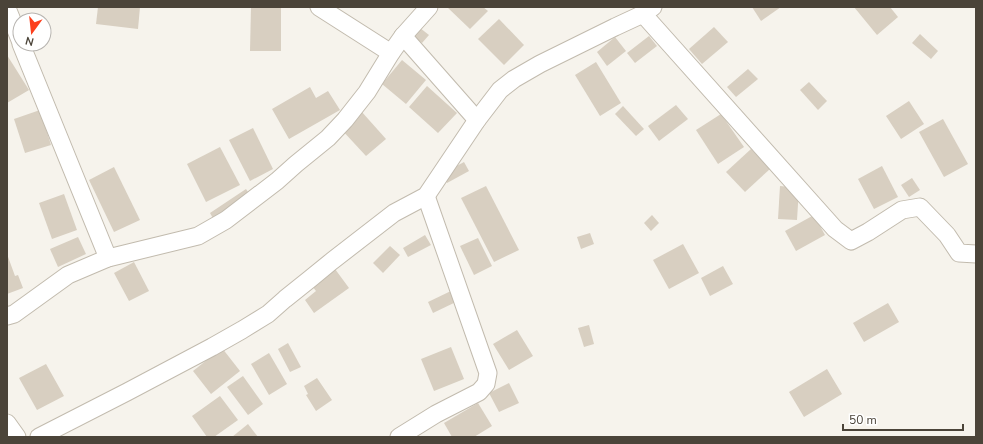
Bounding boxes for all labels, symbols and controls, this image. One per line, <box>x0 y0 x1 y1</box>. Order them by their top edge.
north arrow <box>12 12 52 52</box>
text: N <box>24 33 35 49</box>
scale bar <box>843 406 963 432</box>
text: 50 m <box>849 412 877 428</box>

